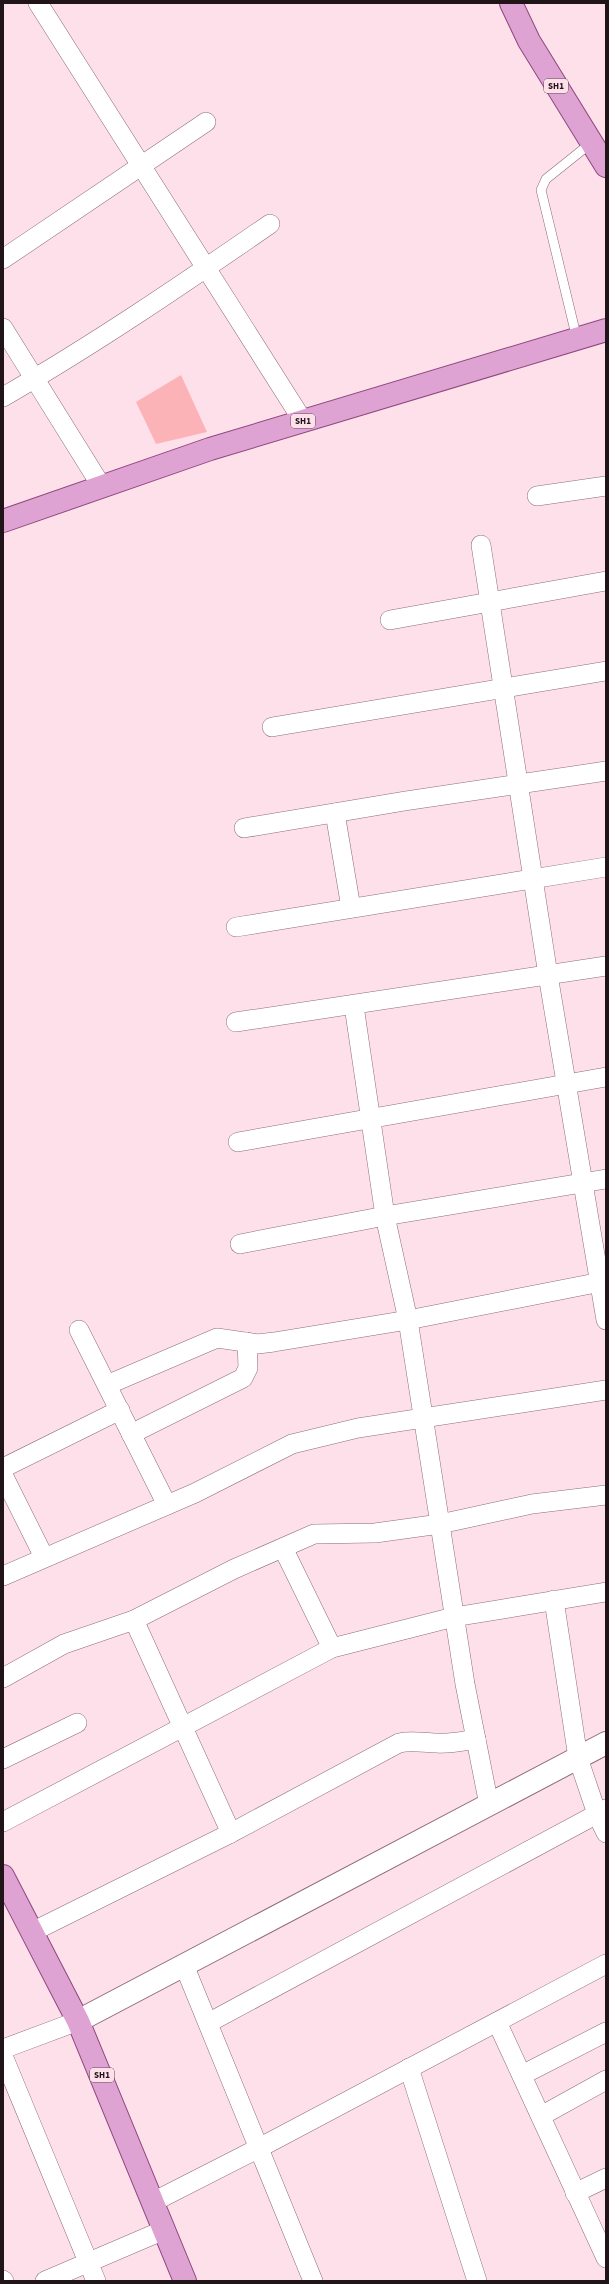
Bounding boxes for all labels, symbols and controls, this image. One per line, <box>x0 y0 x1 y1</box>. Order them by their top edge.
road number: SH1 <box>544 79 568 93</box>
road number: SH1 <box>291 414 315 428</box>
road number: SH1 <box>90 2068 114 2082</box>

